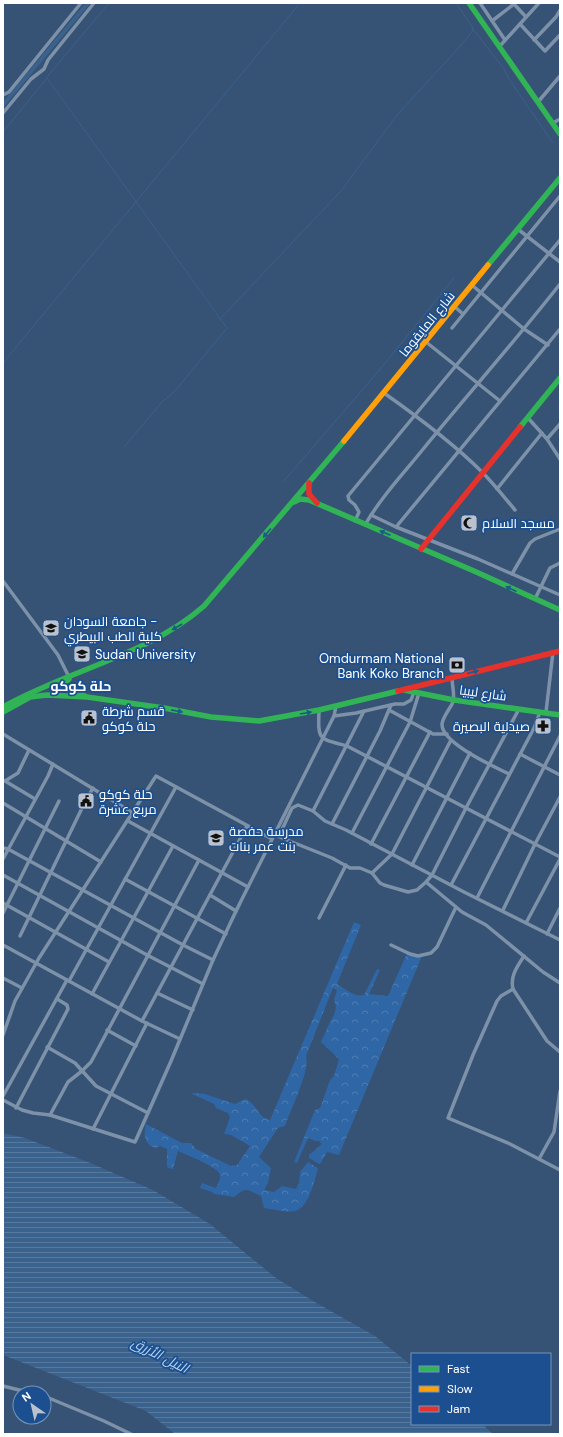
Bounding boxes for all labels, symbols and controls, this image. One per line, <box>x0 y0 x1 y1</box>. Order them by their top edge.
street label: شارع المايقوما <box>395 288 459 360</box>
mosque icon: مسجد السلام <box>459 513 479 533</box>
place label: مسجد السلام <box>482 515 555 533</box>
one-way arrow <box>262 528 271 539</box>
one-way arrow <box>378 530 390 536</box>
one-way arrow <box>505 585 517 591</box>
place label: جامعة السودان - كلية الطب البيطري <box>64 613 162 647</box>
school or university icon: جامعة السودان - كلية الطب البيطري <box>41 618 61 638</box>
one-way arrow <box>171 623 183 630</box>
school or university icon: Sudan University <box>72 644 92 664</box>
place label: Sudan University <box>95 646 196 663</box>
place label: Omdurmam National Bank Koko Branch <box>319 650 444 682</box>
bank icon: Omdurmam National Bank Koko Branch <box>447 655 467 675</box>
one-way arrow <box>467 669 479 675</box>
district label: حلة كوكو <box>51 677 111 695</box>
street label: شارع ليبيا <box>458 681 508 705</box>
place label: قسم شرطة حلة كوكو <box>102 703 165 735</box>
public building icon: قسم شرطة حلة كوكو <box>79 708 99 728</box>
one-way arrow <box>171 708 183 714</box>
one-way arrow <box>299 709 312 715</box>
pharmacy icon: صيدلية البصيرة <box>533 716 553 736</box>
place label: صيدلية البصيرة <box>453 718 530 735</box>
place label: حلة كوكو مربع عشرة <box>99 786 157 818</box>
public building icon: حلة كوكو مربع عشرة <box>76 791 96 811</box>
place label: مدرسة حفصة بنت عمر بنات <box>229 823 304 855</box>
school or university icon: مدرسة حفصة بنت عمر بنات <box>206 828 226 848</box>
water label: النيل الأزرق <box>128 1333 193 1378</box>
legend <box>411 1353 551 1425</box>
text: Fast <box>447 1361 470 1377</box>
text: Slow <box>447 1381 473 1397</box>
north arrow <box>12 1385 52 1425</box>
text: N <box>19 1389 34 1405</box>
text: Jam <box>447 1401 470 1417</box>

